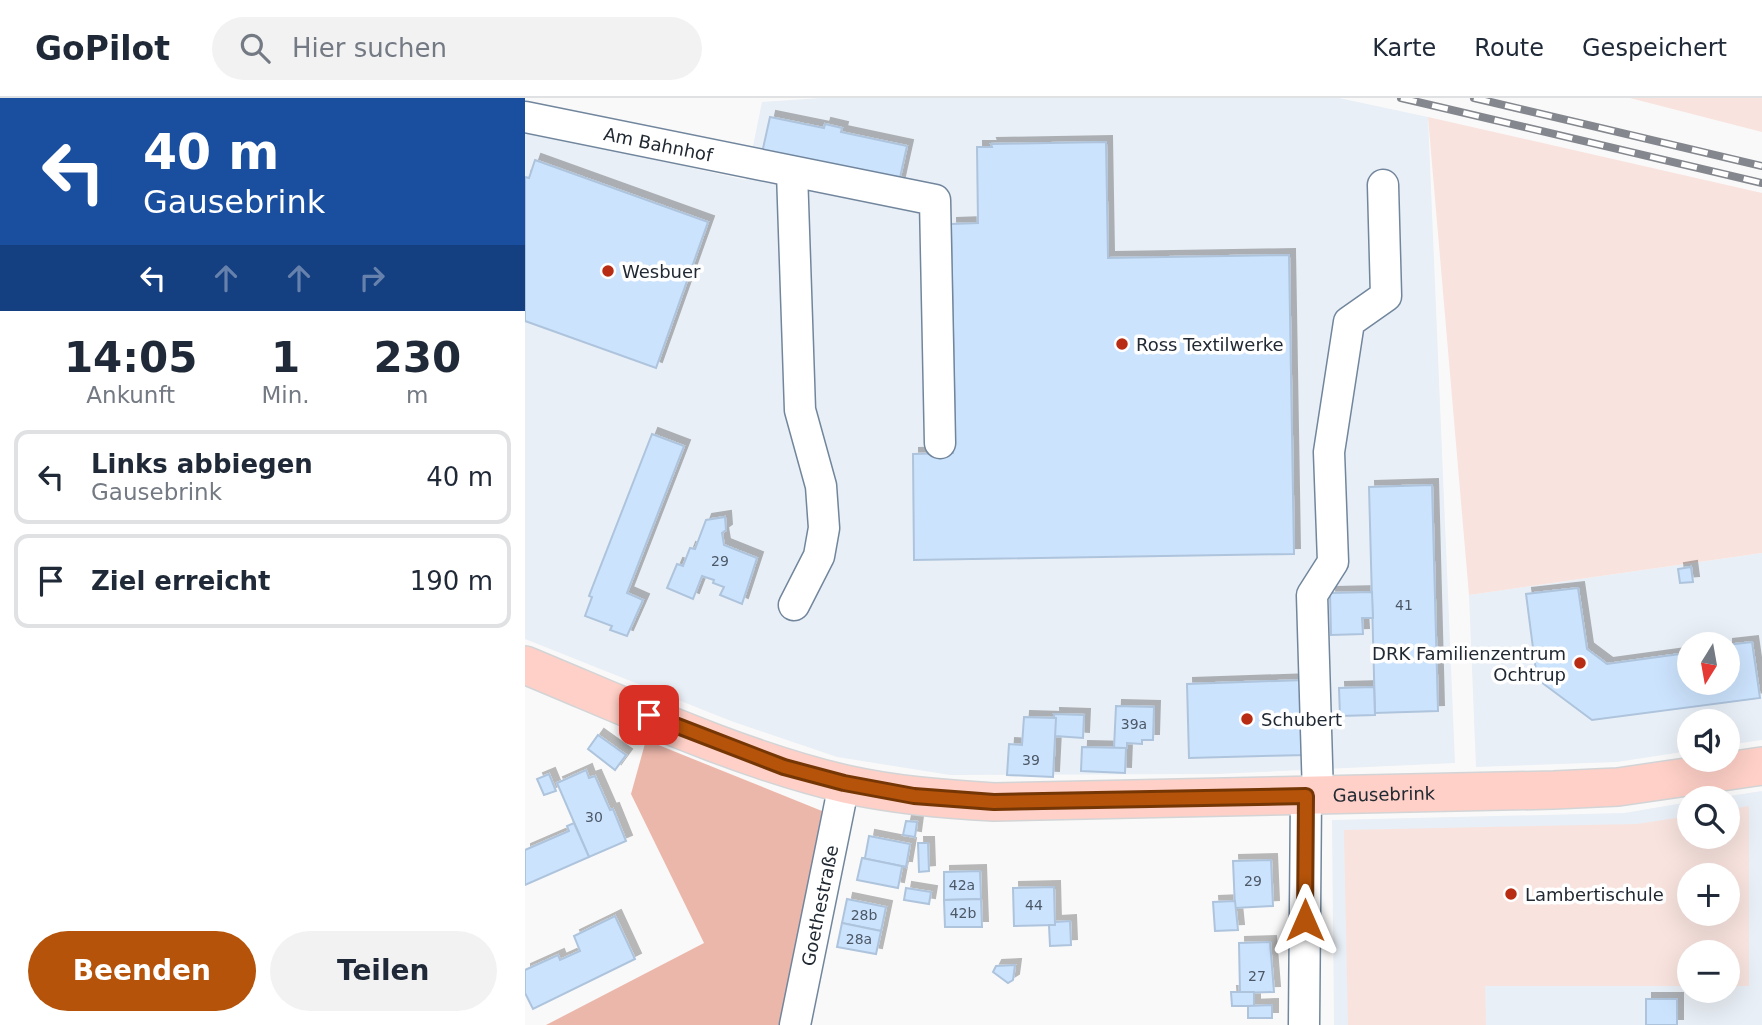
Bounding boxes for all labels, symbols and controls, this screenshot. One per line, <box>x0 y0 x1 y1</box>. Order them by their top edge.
search box <box>212 17 702 80</box>
text: GoPilot <box>35 29 170 68</box>
icon: search <box>236 29 274 67</box>
text: Hier suchen <box>292 33 447 63</box>
text: Karte <box>1372 34 1436 62</box>
text: Route <box>1474 34 1544 62</box>
text: Gespeichert <box>1582 34 1727 62</box>
street label: Am Bahnhof <box>602 123 715 165</box>
text: 40 m <box>143 124 279 181</box>
icon: left <box>28 126 119 217</box>
text: Gausebrink <box>143 183 325 221</box>
icon: left <box>134 259 172 297</box>
icon: ahead <box>207 259 245 297</box>
icon: ahead <box>280 259 318 297</box>
icon: right <box>353 259 391 297</box>
place label: Wesbuer <box>622 261 701 282</box>
marker: Wesbuer <box>600 263 616 279</box>
text: 14:05 <box>64 333 198 382</box>
text: 1 <box>271 333 300 382</box>
text: 230 <box>373 333 461 382</box>
place label: Ross Textilwerke <box>1136 334 1284 355</box>
marker: Ross Textilwerke <box>1114 336 1130 352</box>
text: Ankunft <box>86 382 175 408</box>
text: Min. <box>261 382 310 408</box>
text: m <box>406 382 428 408</box>
text: Links abbiegen <box>91 449 313 479</box>
icon: left <box>32 458 70 496</box>
text: 40 m <box>426 462 493 492</box>
text: Gausebrink <box>91 479 222 505</box>
house number: 29 <box>711 553 729 569</box>
icon: arrive <box>32 562 70 600</box>
text: Ziel erreicht <box>91 566 271 596</box>
text: 190 m <box>410 566 493 596</box>
house number: 41 <box>1395 597 1413 613</box>
north arrow <box>1677 632 1739 695</box>
map controls <box>1677 632 1740 1003</box>
place label: DRK Familienzentrum Ochtrup <box>1372 643 1566 685</box>
marker: DRK Familienzentrum Ochtrup <box>1572 655 1588 671</box>
pin <box>619 685 679 745</box>
icon: arrive <box>630 696 668 734</box>
place label: Schubert <box>1261 709 1342 730</box>
button: sound <box>1677 709 1740 772</box>
marker: Schubert <box>1239 711 1255 727</box>
house number: 39a <box>1121 716 1147 732</box>
house number: 39 <box>1022 752 1040 768</box>
street label: Gausebrink <box>1332 782 1436 805</box>
button: search <box>1677 786 1740 849</box>
house number: 30 <box>585 809 603 825</box>
street label: Goethestraße <box>797 843 842 968</box>
button: + <box>1677 863 1740 926</box>
house number: 29 <box>1244 873 1262 889</box>
house number: 42a <box>949 877 975 893</box>
position arrow <box>1268 883 1342 957</box>
place label: Lambertischule <box>1525 884 1664 905</box>
marker: Lambertischule <box>1503 886 1519 902</box>
house number: 44 <box>1025 897 1043 913</box>
house number: 42b <box>950 905 976 921</box>
house number: 28b <box>851 907 877 923</box>
button: Beenden <box>28 931 256 1011</box>
button: Teilen <box>270 931 497 1011</box>
house number: 28a <box>846 931 872 947</box>
button: − <box>1677 940 1740 1003</box>
house number: 27 <box>1248 968 1266 984</box>

